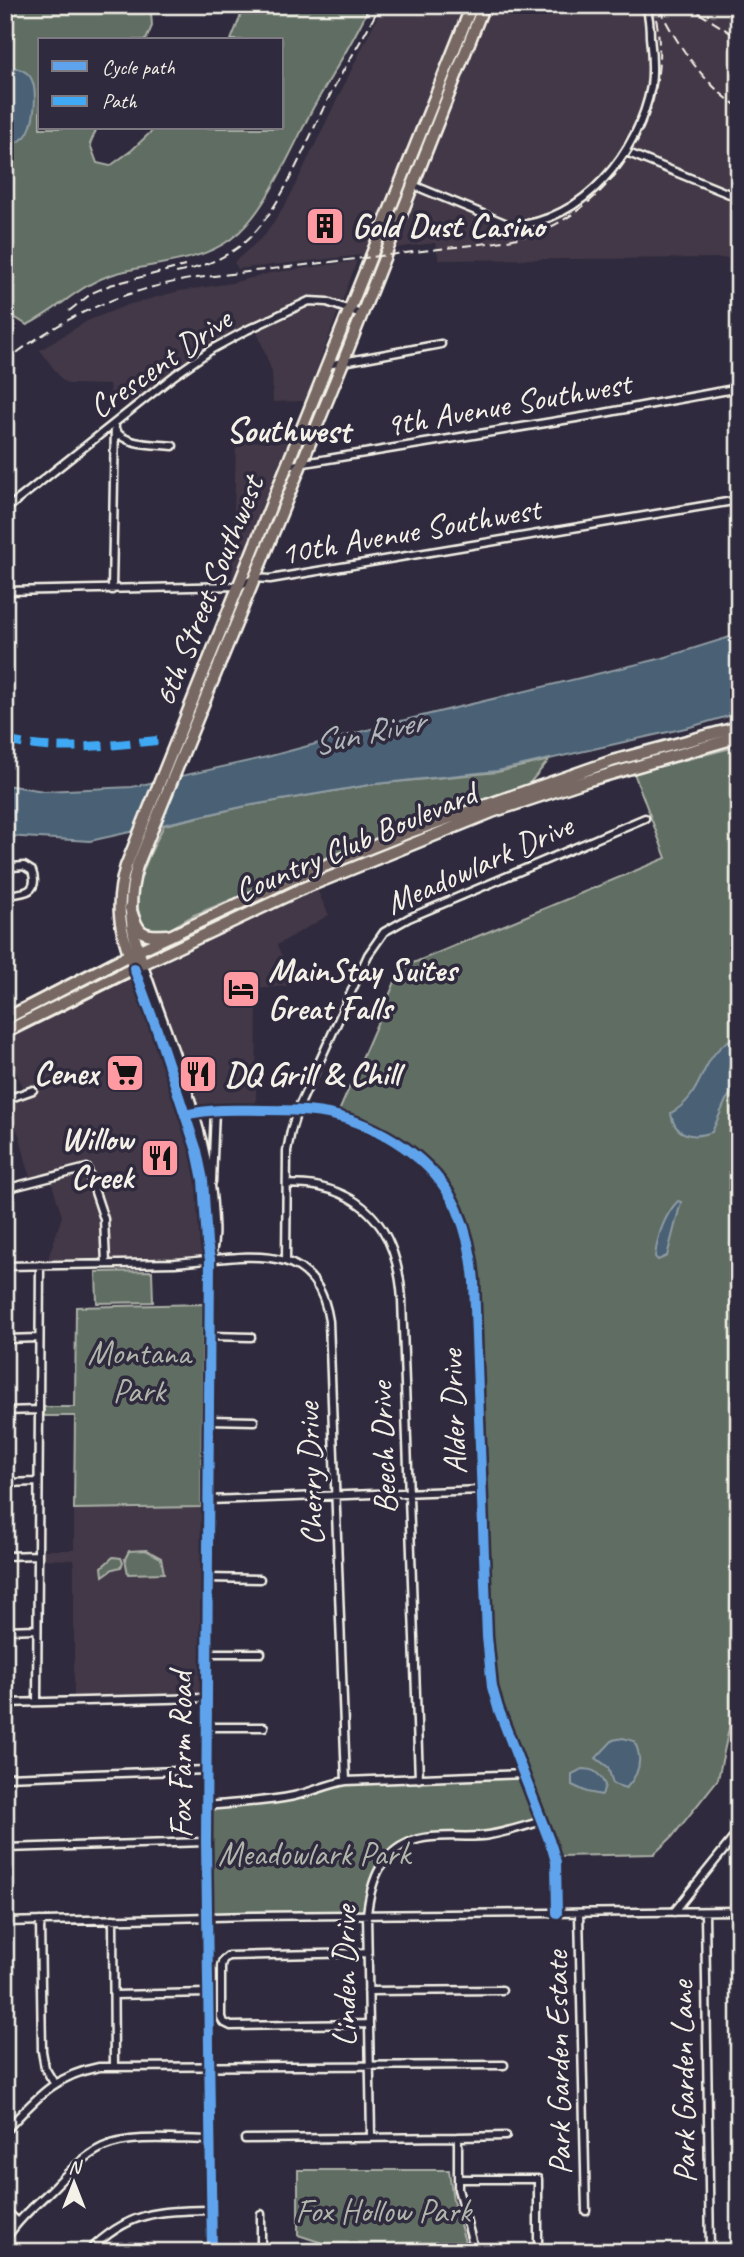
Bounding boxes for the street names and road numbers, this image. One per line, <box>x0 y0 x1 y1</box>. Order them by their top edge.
street label: Crescent Drive <box>80 297 241 428</box>
street label: 9th Avenue Southwest <box>382 361 637 446</box>
street label: 6th Street Southwest <box>143 467 274 712</box>
street label: 10th Avenue Southwest <box>277 487 546 575</box>
street label: Country Club Boulevard <box>228 770 487 912</box>
street label: Meadowlark Drive <box>379 803 581 924</box>
street label: Alder Drive <box>430 1347 476 1475</box>
street label: Beech Drive <box>360 1379 406 1515</box>
street label: Cherry Drive <box>286 1399 333 1546</box>
street label: Fox Farm Road <box>160 1667 202 1838</box>
street label: Linden Drive <box>324 1903 366 2047</box>
street label: Park Garden Estate <box>535 1948 581 2175</box>
street label: Park Garden Lane <box>660 1978 706 2184</box>

